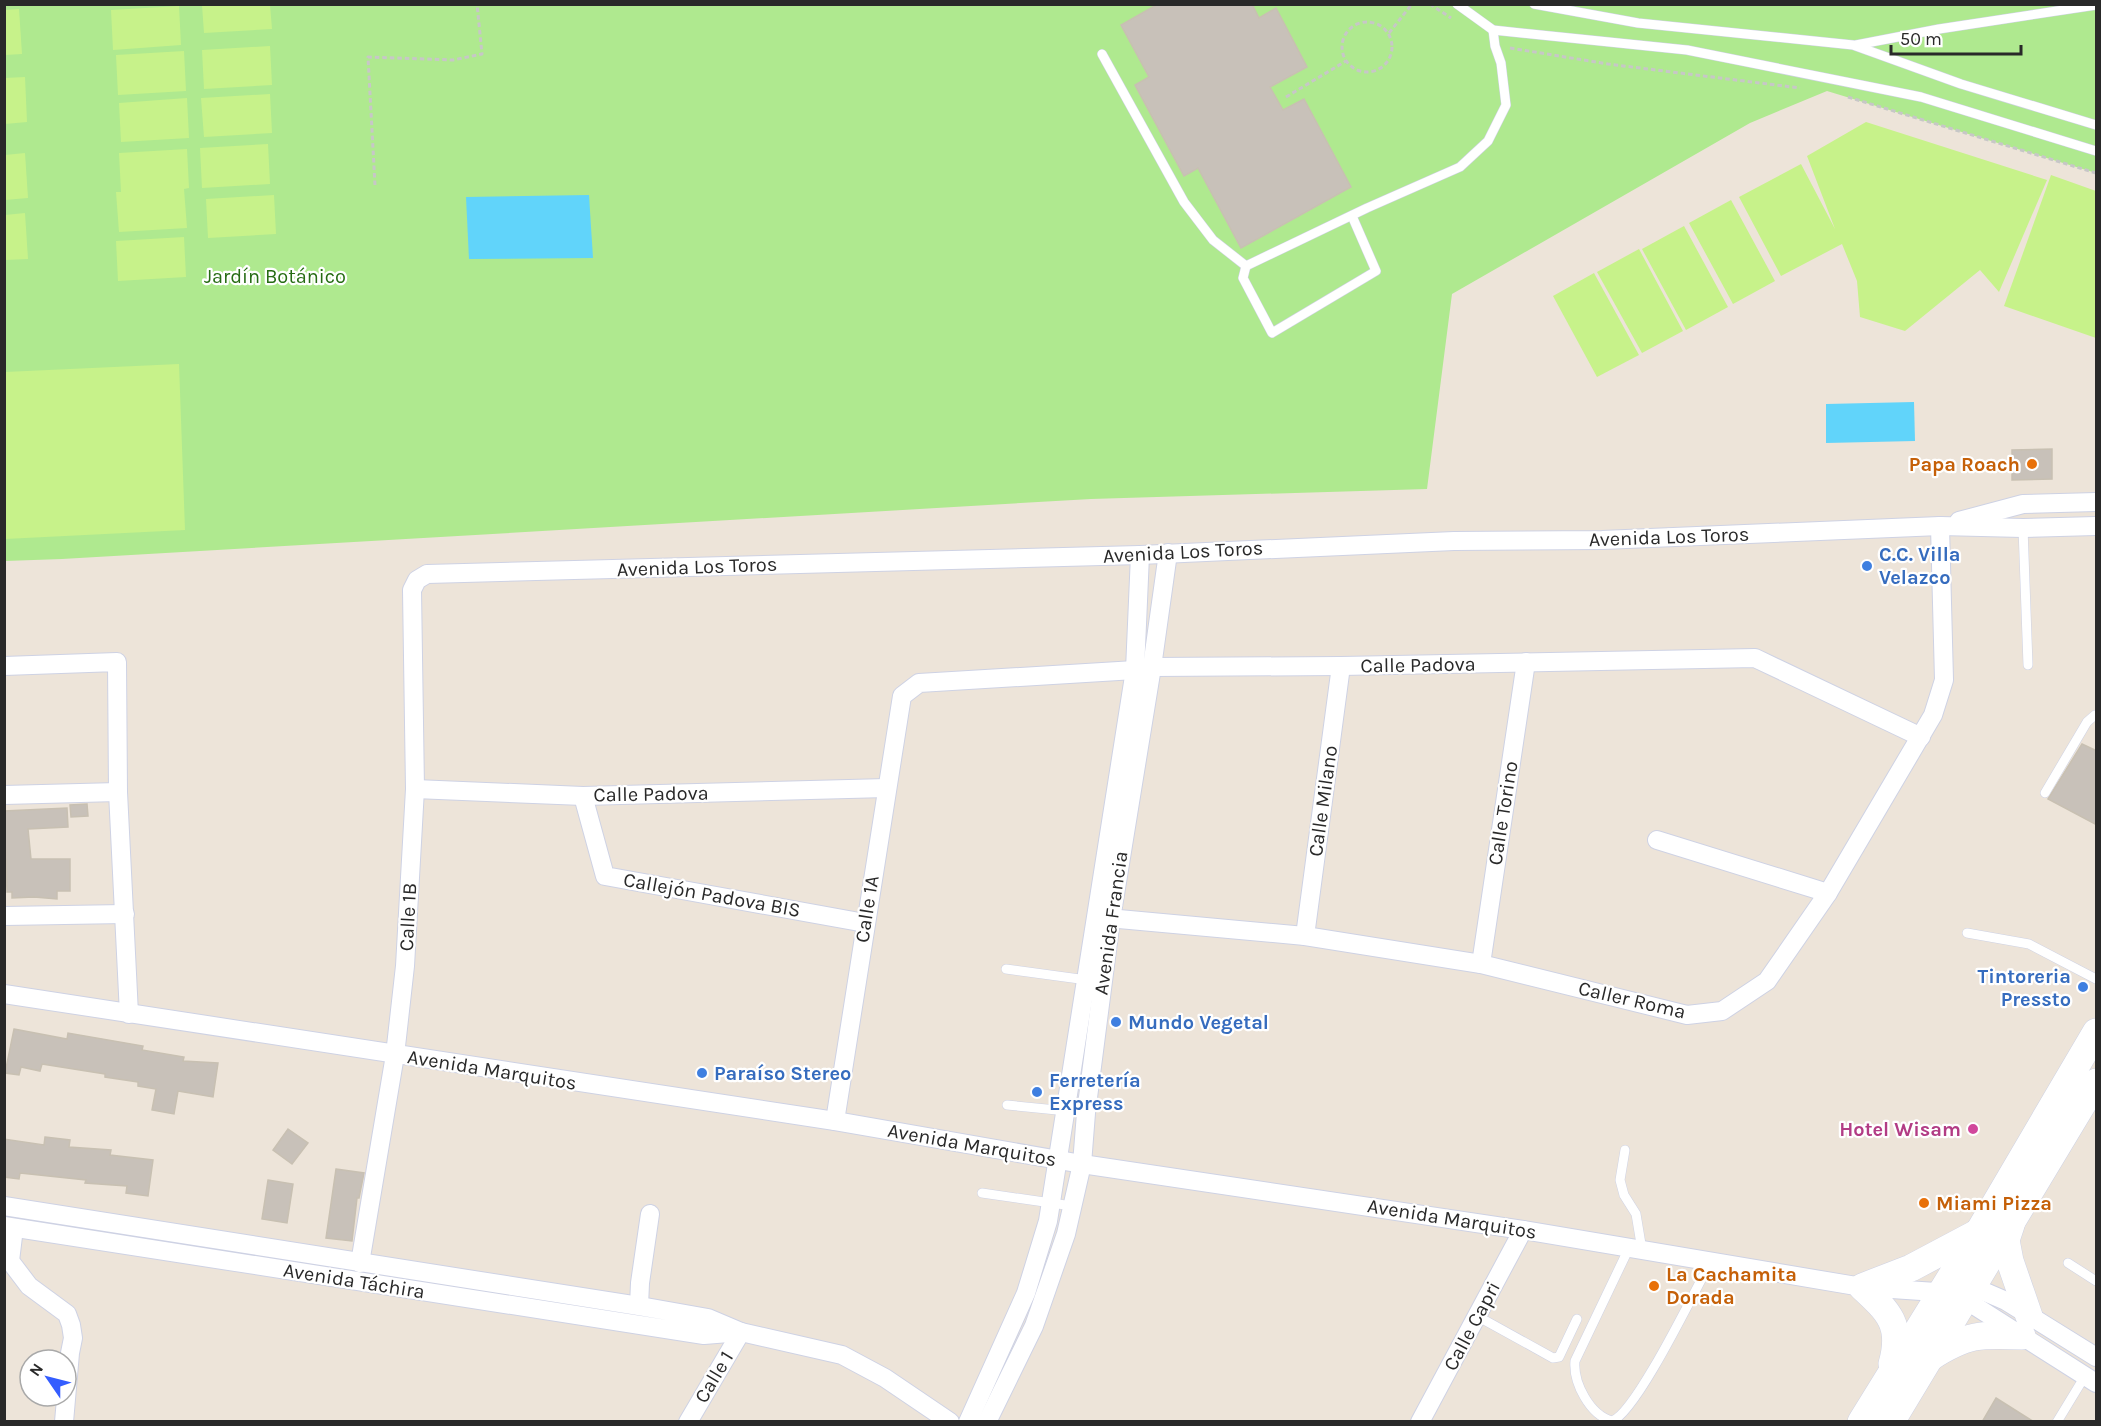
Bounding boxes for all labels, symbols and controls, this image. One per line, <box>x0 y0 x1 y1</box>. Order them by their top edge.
scale bar <box>1891 18 2022 56</box>
text: 50 m <box>1900 28 1942 50</box>
park label: Jardín Botánico <box>204 265 346 288</box>
place label: Papa Roach <box>1909 453 2020 476</box>
marker: Papa Roach <box>2025 457 2039 471</box>
street label: Avenida Los Toros <box>1588 523 1750 551</box>
street label: Avenida Los Toros <box>1102 536 1264 568</box>
place label: C.C. Villa Velazco <box>1879 543 1961 589</box>
street label: Avenida Los Toros <box>616 553 778 581</box>
marker: C.C. Villa Velazco <box>1860 559 1874 573</box>
street label: Calle Padova <box>1360 652 1476 678</box>
street label: Calle Milano <box>1304 744 1342 858</box>
street label: Calle Torino <box>1483 759 1523 867</box>
street label: Calle Padova <box>593 781 709 807</box>
street label: Avenida Francia <box>1090 850 1132 996</box>
street label: Callejón Padova BIS <box>622 868 802 922</box>
street label: Calle 1A <box>850 874 884 944</box>
street label: Calle 1B <box>395 882 421 952</box>
place label: Tintoreria Pressto <box>1978 965 2071 1011</box>
street label: Caller Roma <box>1576 976 1688 1024</box>
marker: Tintoreria Pressto <box>2076 980 2090 994</box>
place label: Mundo Vegetal <box>1128 1011 1269 1034</box>
marker: Mundo Vegetal <box>1109 1015 1123 1029</box>
street label: Avenida Marquitos <box>406 1045 578 1095</box>
place label: Paraíso Stereo <box>714 1062 851 1085</box>
marker: Paraíso Stereo <box>695 1066 709 1080</box>
place label: Ferretería Express <box>1049 1069 1141 1115</box>
marker: Ferretería Express <box>1030 1085 1044 1099</box>
place label: Hotel Wisam <box>1839 1118 1961 1141</box>
street label: Avenida Marquitos <box>886 1119 1058 1171</box>
marker: Hotel Wisam <box>1966 1122 1980 1136</box>
place label: Miami Pizza <box>1936 1192 2052 1215</box>
street label: Avenida Marquitos <box>1366 1194 1538 1244</box>
marker: Miami Pizza <box>1917 1196 1931 1210</box>
street label: Avenida Táchira <box>282 1258 426 1304</box>
place label: La Cachamita Dorada <box>1666 1263 1797 1309</box>
street label: Calle Capri <box>1439 1277 1505 1375</box>
marker: La Cachamita Dorada <box>1647 1279 1661 1293</box>
street label: Calle 1 <box>690 1347 738 1407</box>
north arrow <box>18 1348 78 1408</box>
text: N <box>25 1360 47 1380</box>

